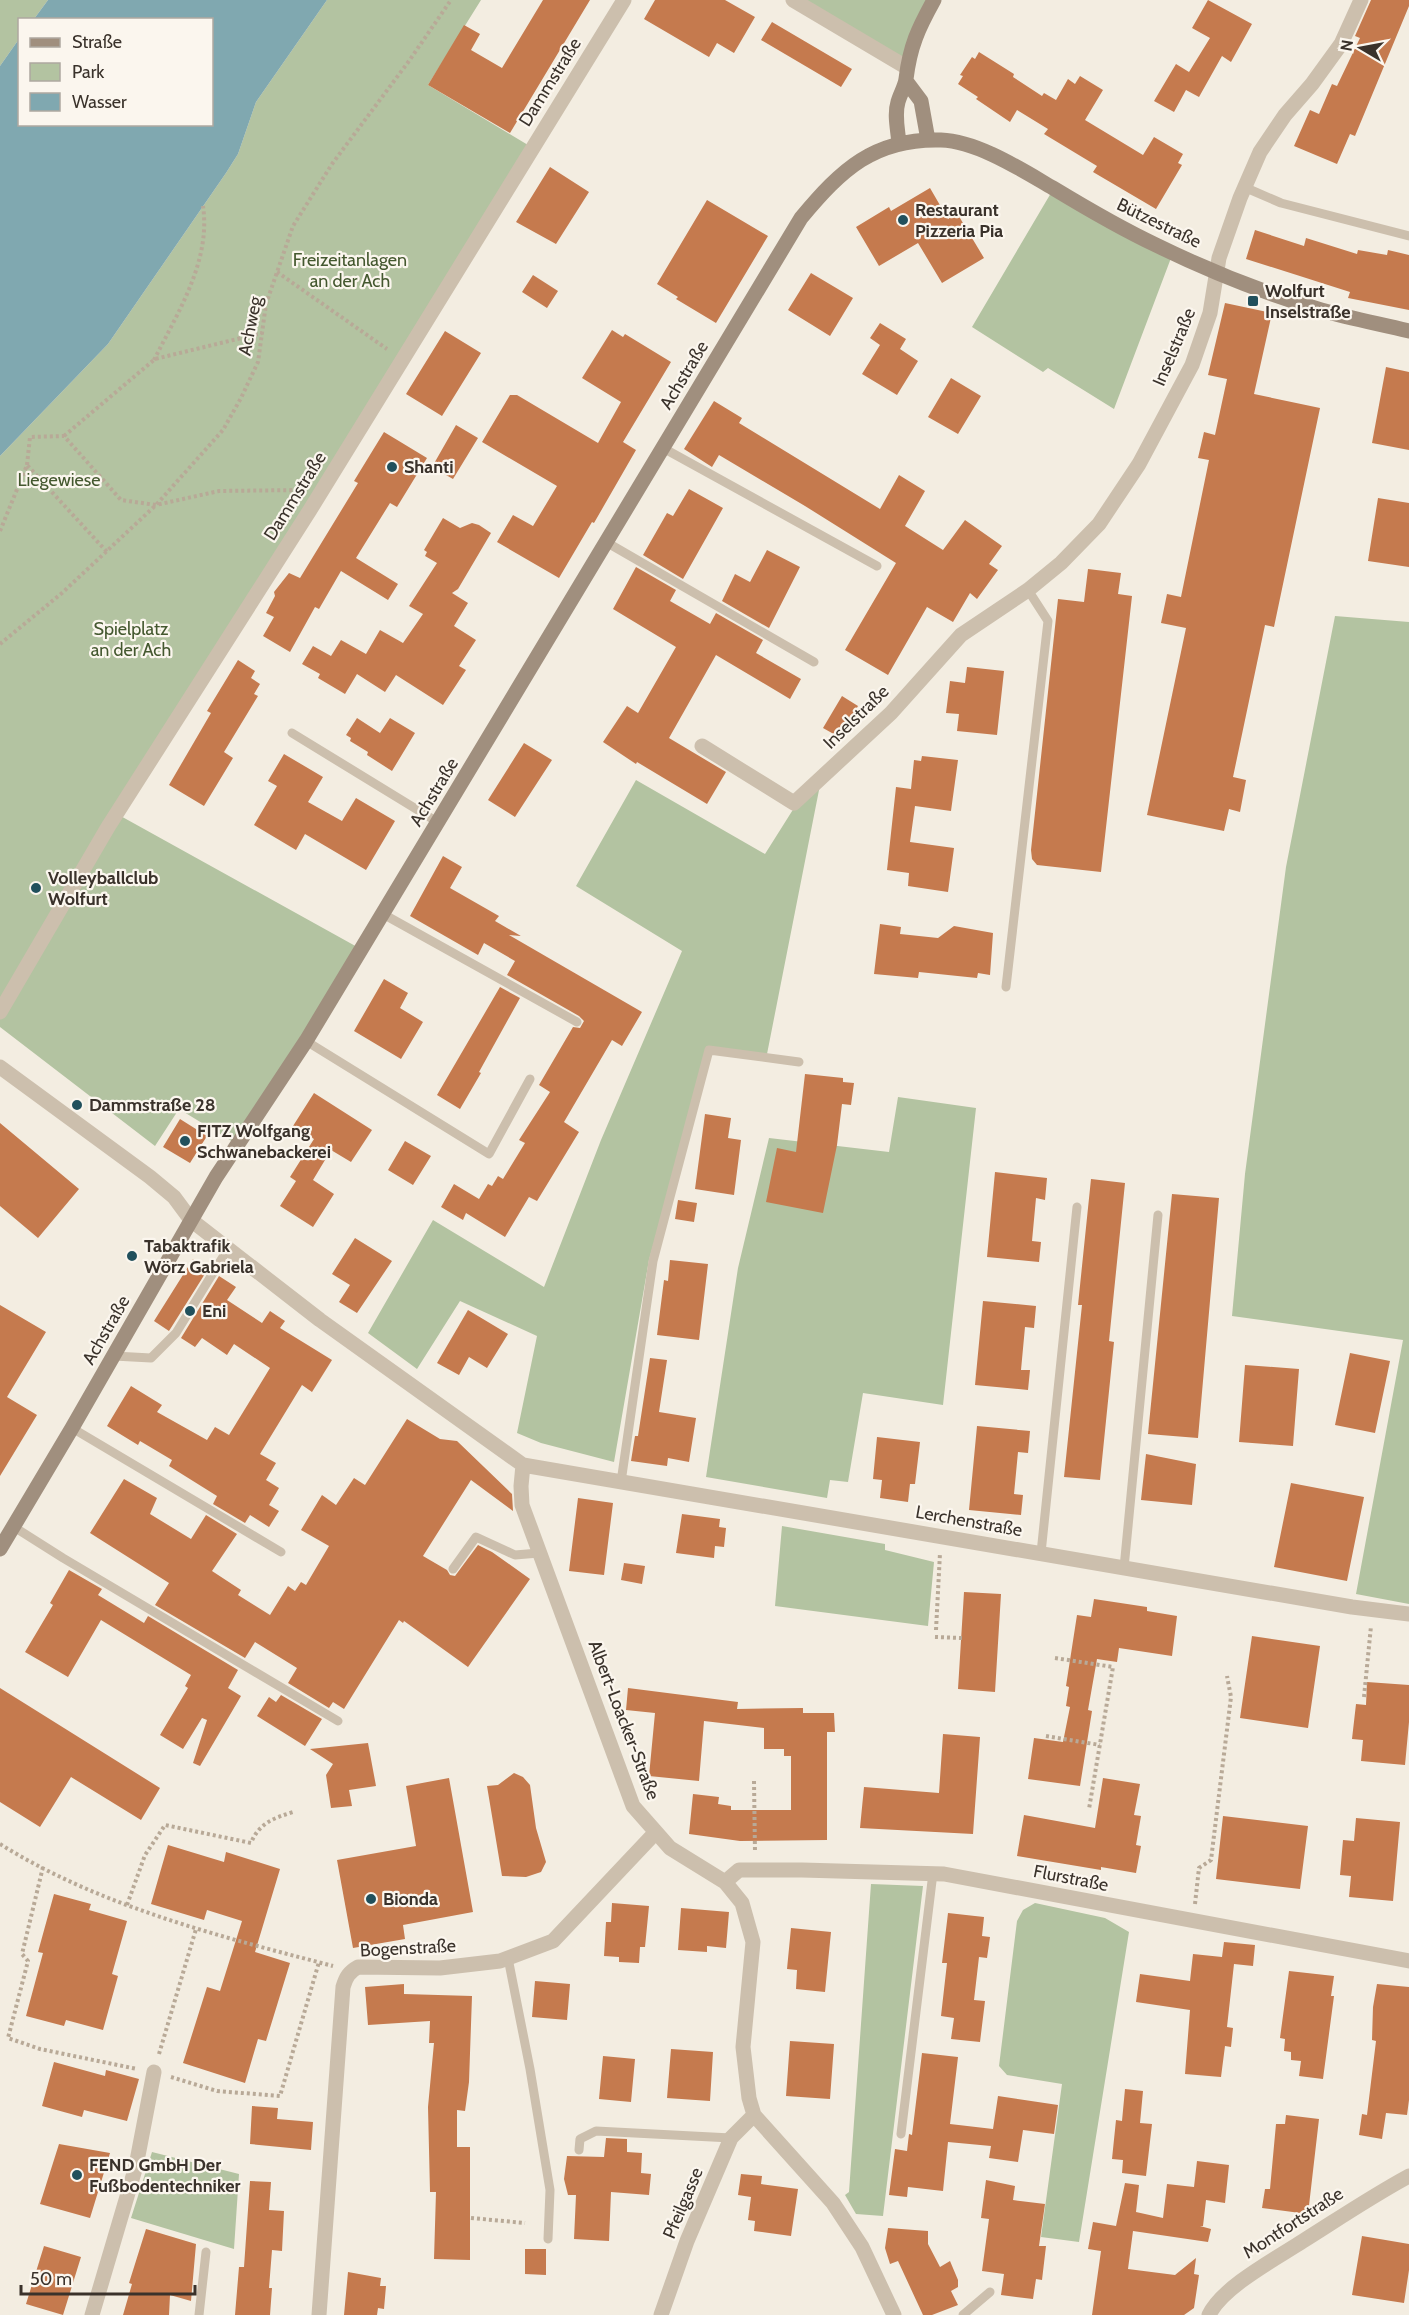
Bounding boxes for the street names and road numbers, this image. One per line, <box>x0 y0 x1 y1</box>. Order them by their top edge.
street label: Dammstraße <box>514 34 586 130</box>
street label: Bützestraße <box>1113 193 1205 253</box>
street label: Achweg <box>233 294 267 357</box>
street label: Inselstraße <box>1148 305 1200 389</box>
street label: Achstraße <box>655 337 713 413</box>
street label: Dammstraße <box>259 448 331 544</box>
street label: Inselstraße <box>819 680 893 754</box>
street label: Achstraße <box>405 754 463 830</box>
street label: Achstraße <box>77 1292 135 1368</box>
street label: Lerchenstraße <box>914 1501 1024 1541</box>
street label: Albert-Loacker-Straße <box>583 1637 665 1803</box>
street label: Flurstraße <box>1032 1860 1110 1896</box>
street label: Bogenstraße <box>359 1934 457 1962</box>
street label: Pfeilgasse <box>658 2164 708 2242</box>
street label: Montfortstraße <box>1239 2182 1347 2264</box>

